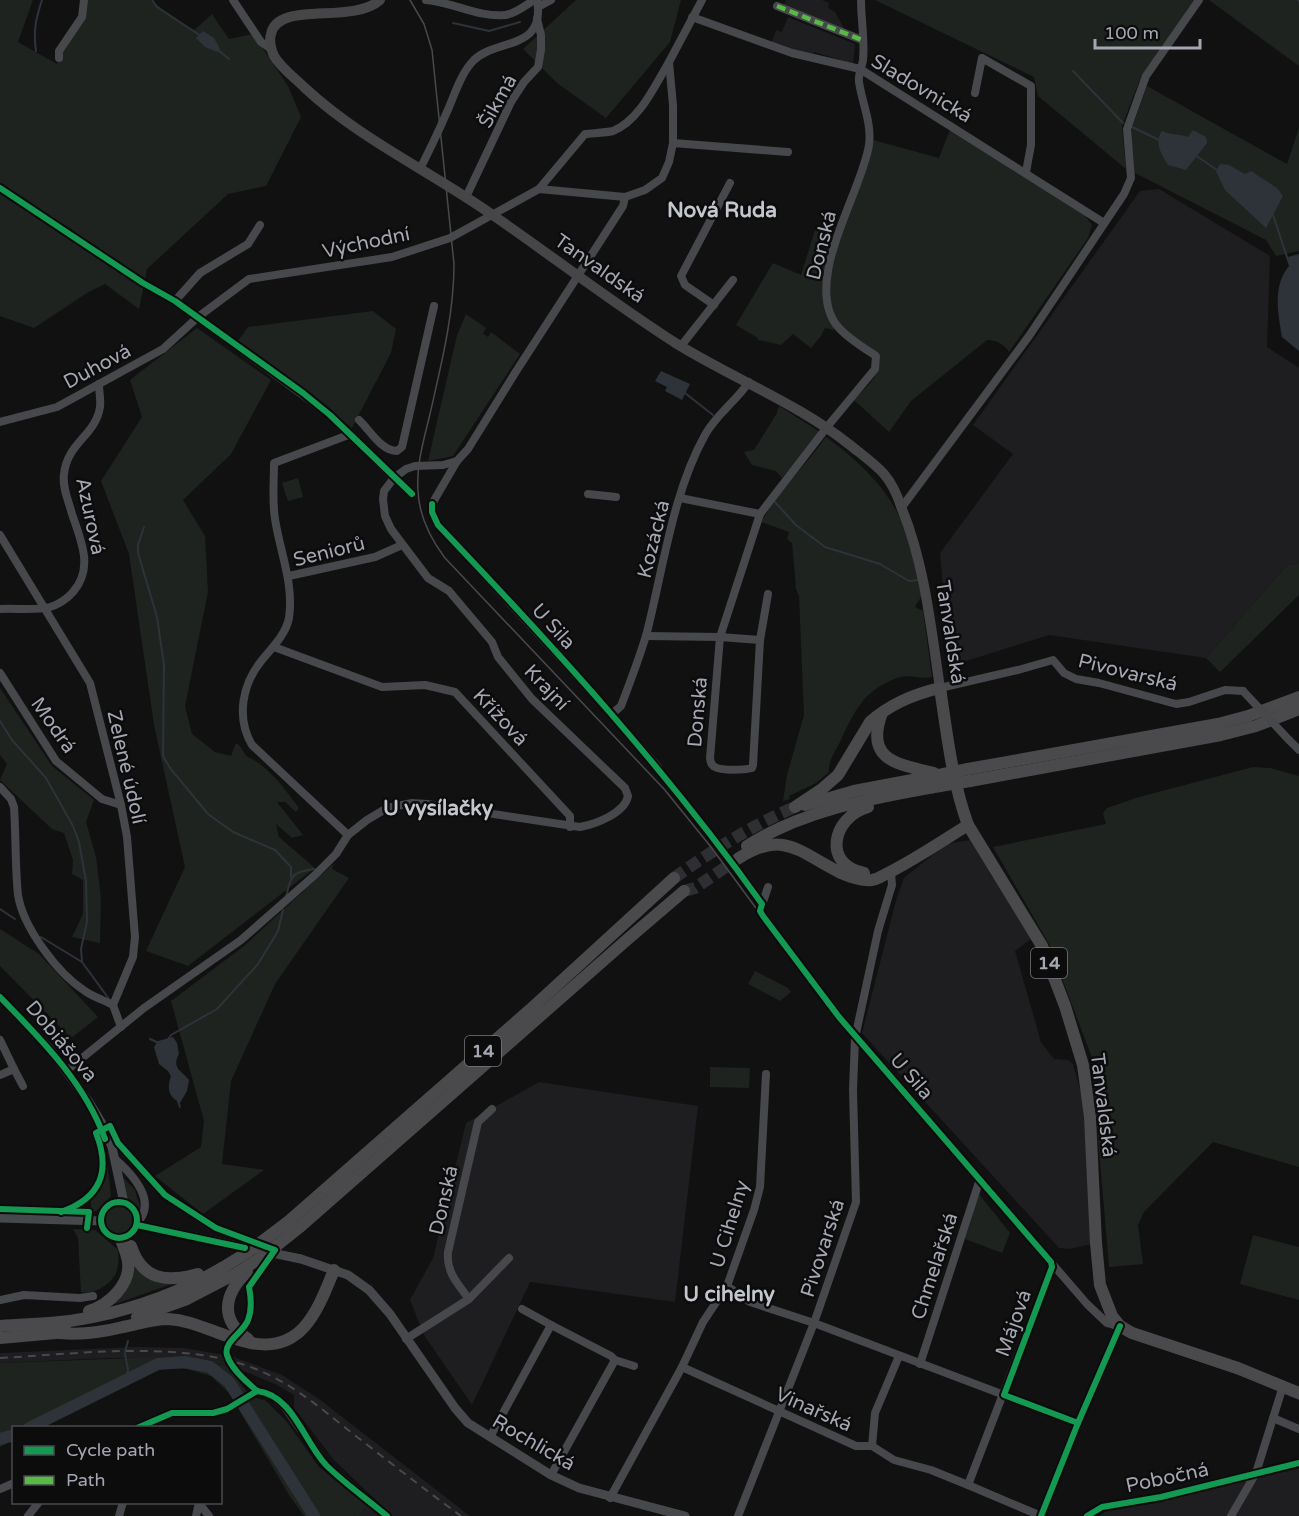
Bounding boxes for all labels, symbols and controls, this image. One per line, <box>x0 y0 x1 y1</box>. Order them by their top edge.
scale bar <box>1095 12 1200 50</box>
text: 100 m <box>1104 22 1159 44</box>
street label: Sladovnická <box>867 49 976 128</box>
street label: Šikmá <box>473 70 522 133</box>
district label: Nová Ruda <box>667 198 777 223</box>
street label: Donská <box>802 208 842 282</box>
street label: Východní <box>320 222 412 264</box>
street label: Tanvaldská <box>550 229 649 309</box>
street label: Duhová <box>60 339 135 395</box>
street label: Azurová <box>70 475 110 557</box>
street label: Kozácká <box>633 498 675 581</box>
street label: Seniorů <box>291 532 367 572</box>
street label: Tanvaldská <box>930 579 970 686</box>
street label: U Sila <box>526 599 580 655</box>
street label: Pivovarská <box>1076 649 1180 697</box>
street label: Krajní <box>519 660 574 716</box>
street label: Donská <box>683 676 713 748</box>
street label: Křížová <box>468 684 533 751</box>
street label: Modrá <box>25 693 81 758</box>
street label: Zelené údolí <box>101 708 151 826</box>
district label: U vysílačky <box>383 796 494 821</box>
road number: 14 <box>1031 948 1067 978</box>
street label: Dobiášova <box>20 996 102 1087</box>
road number: 14 <box>465 1036 501 1066</box>
street label: U Sila <box>885 1049 938 1105</box>
street label: Tanvaldská <box>1085 1052 1121 1159</box>
street label: Donská <box>424 1163 464 1237</box>
street label: U Cihelny <box>705 1177 755 1271</box>
street label: Pivovarská <box>796 1196 850 1300</box>
street label: Chmelařská <box>906 1210 964 1323</box>
district label: U cihelny <box>683 1282 776 1307</box>
street label: Májová <box>991 1287 1037 1360</box>
street label: Vinařská <box>772 1382 856 1437</box>
street label: Rochlická <box>488 1410 579 1476</box>
legend <box>12 1426 222 1504</box>
text: Cycle path <box>66 1439 155 1461</box>
street label: Pobočná <box>1124 1457 1211 1498</box>
text: Path <box>66 1469 105 1491</box>

